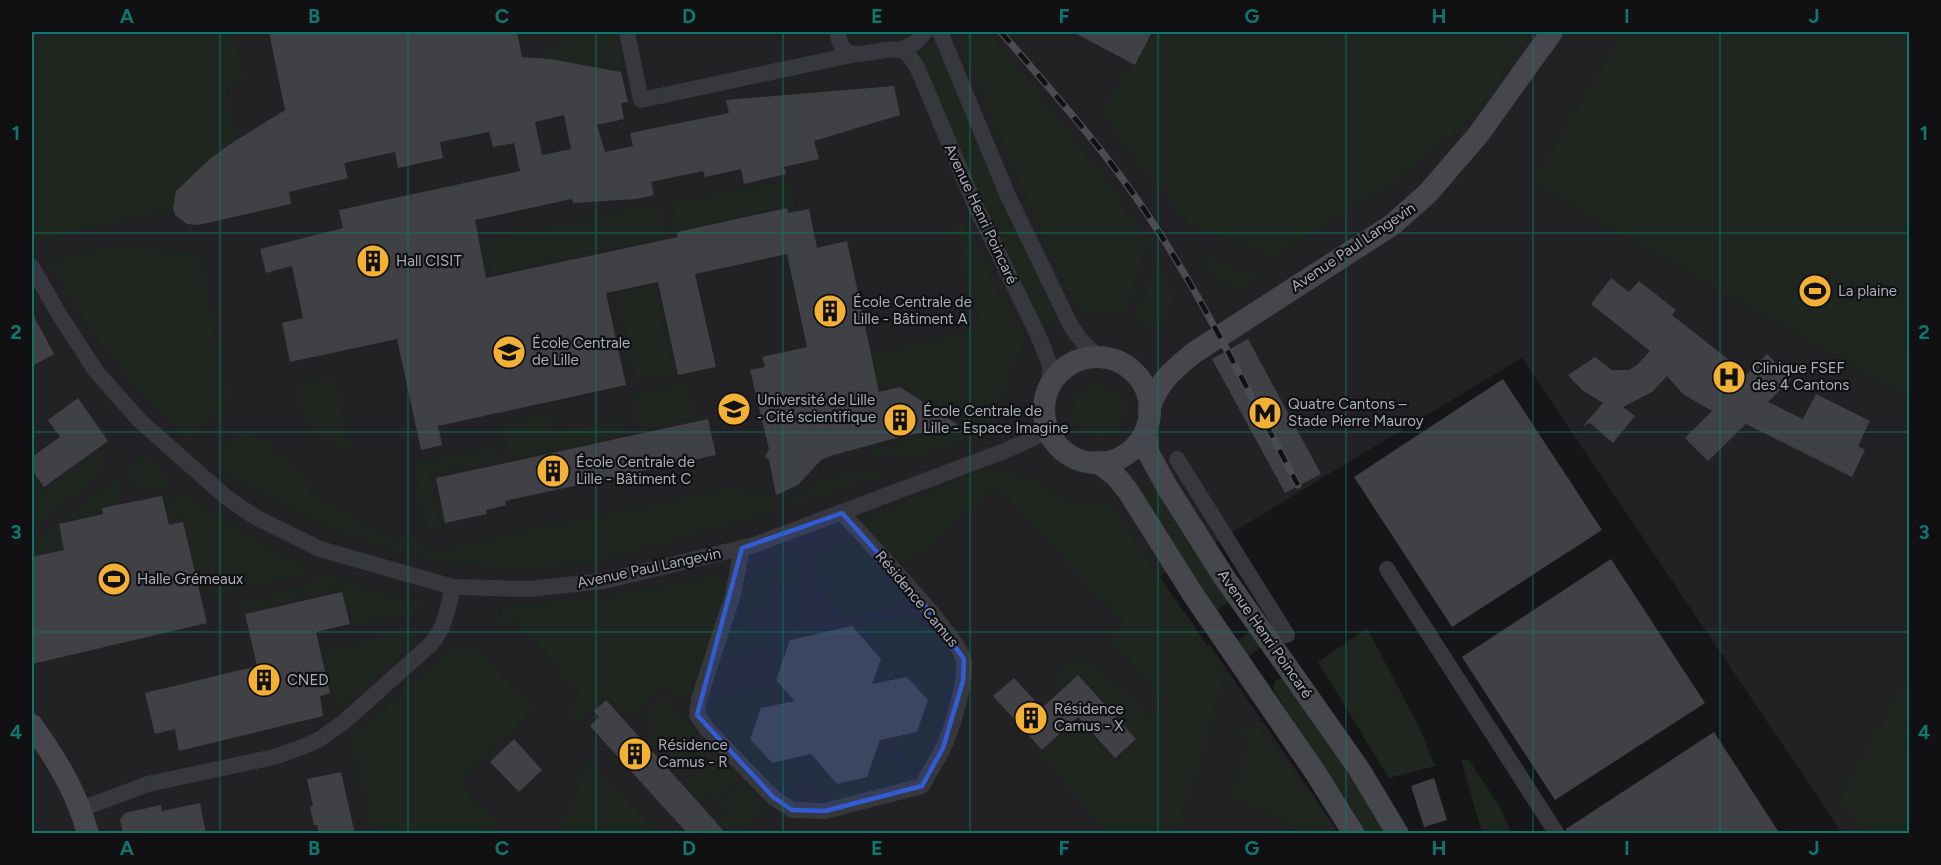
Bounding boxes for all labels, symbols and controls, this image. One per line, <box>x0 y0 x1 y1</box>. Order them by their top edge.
text: A <box>120 4 135 28</box>
text: B <box>308 4 320 28</box>
text: C <box>495 4 509 28</box>
text: D <box>682 4 696 28</box>
text: E <box>871 4 883 28</box>
text: F <box>1058 4 1070 28</box>
text: G <box>1245 4 1260 28</box>
text: H <box>1432 4 1447 28</box>
text: I <box>1624 4 1630 28</box>
text: J <box>1808 4 1820 28</box>
text: 1 <box>12 121 20 145</box>
text: 1 <box>1920 121 1928 145</box>
street label: Avenue Henri Poincaré <box>941 141 1021 287</box>
street label: Avenue Paul Langevin <box>1287 199 1419 295</box>
building icon: Hall CISIT <box>355 243 391 279</box>
place label: Hall CISIT <box>396 252 462 270</box>
sports icon: La plaine <box>1797 273 1833 309</box>
place label: La plaine <box>1838 282 1897 300</box>
building icon: École Centrale de Lille - Bâtiment A <box>812 293 848 329</box>
place label: École Centrale de Lille - Bâtiment A <box>853 293 972 328</box>
text: 2 <box>10 320 22 344</box>
text: 2 <box>1918 320 1930 344</box>
school or university icon: École Centrale de Lille <box>491 334 527 370</box>
place label: École Centrale de Lille <box>532 334 630 369</box>
hospital icon: Clinique FSEF des 4 Cantons <box>1711 359 1747 395</box>
place label: Clinique FSEF des 4 Cantons <box>1752 359 1849 394</box>
school or university icon: Université de Lille ‐ Cité scientifique <box>716 391 752 427</box>
place label: Université de Lille ‐ Cité scientifique <box>757 391 876 426</box>
metro station icon: Quatre Cantons – Stade Pierre Mauroy <box>1247 395 1283 431</box>
place label: Quatre Cantons – Stade Pierre Mauroy <box>1288 395 1424 430</box>
building icon: École Centrale de Lille - Espace Imagine <box>882 402 918 438</box>
place label: École Centrale de Lille - Espace Imagine <box>923 402 1068 437</box>
building icon: École Centrale de Lille - Bâtiment C <box>535 453 571 489</box>
place label: École Centrale de Lille - Bâtiment C <box>576 453 695 488</box>
text: 3 <box>10 520 22 544</box>
text: 3 <box>1918 520 1930 544</box>
street label: Avenue Paul Langevin <box>576 544 722 592</box>
street label: Résidence Camus <box>872 547 962 651</box>
sports icon: Halle Grémeaux <box>96 561 132 597</box>
street label: Avenue Henri Poincaré <box>1214 566 1316 702</box>
place label: Halle Grémeaux <box>137 570 243 588</box>
building icon: CNED <box>246 662 282 698</box>
place label: CNED <box>287 671 329 689</box>
building icon: Résidence Camus - X <box>1013 700 1049 736</box>
place label: Résidence Camus - X <box>1054 700 1124 735</box>
text: 4 <box>10 720 23 744</box>
text: 4 <box>1918 720 1931 744</box>
building icon: Résidence Camus - R <box>617 736 653 772</box>
place label: Résidence Camus - R <box>658 736 728 771</box>
text: A <box>120 836 135 860</box>
text: B <box>308 836 320 860</box>
text: C <box>495 836 509 860</box>
text: D <box>682 836 696 860</box>
text: E <box>871 836 883 860</box>
text: F <box>1058 836 1070 860</box>
text: G <box>1245 836 1260 860</box>
text: H <box>1432 836 1447 860</box>
text: I <box>1624 836 1630 860</box>
text: J <box>1808 836 1820 860</box>

